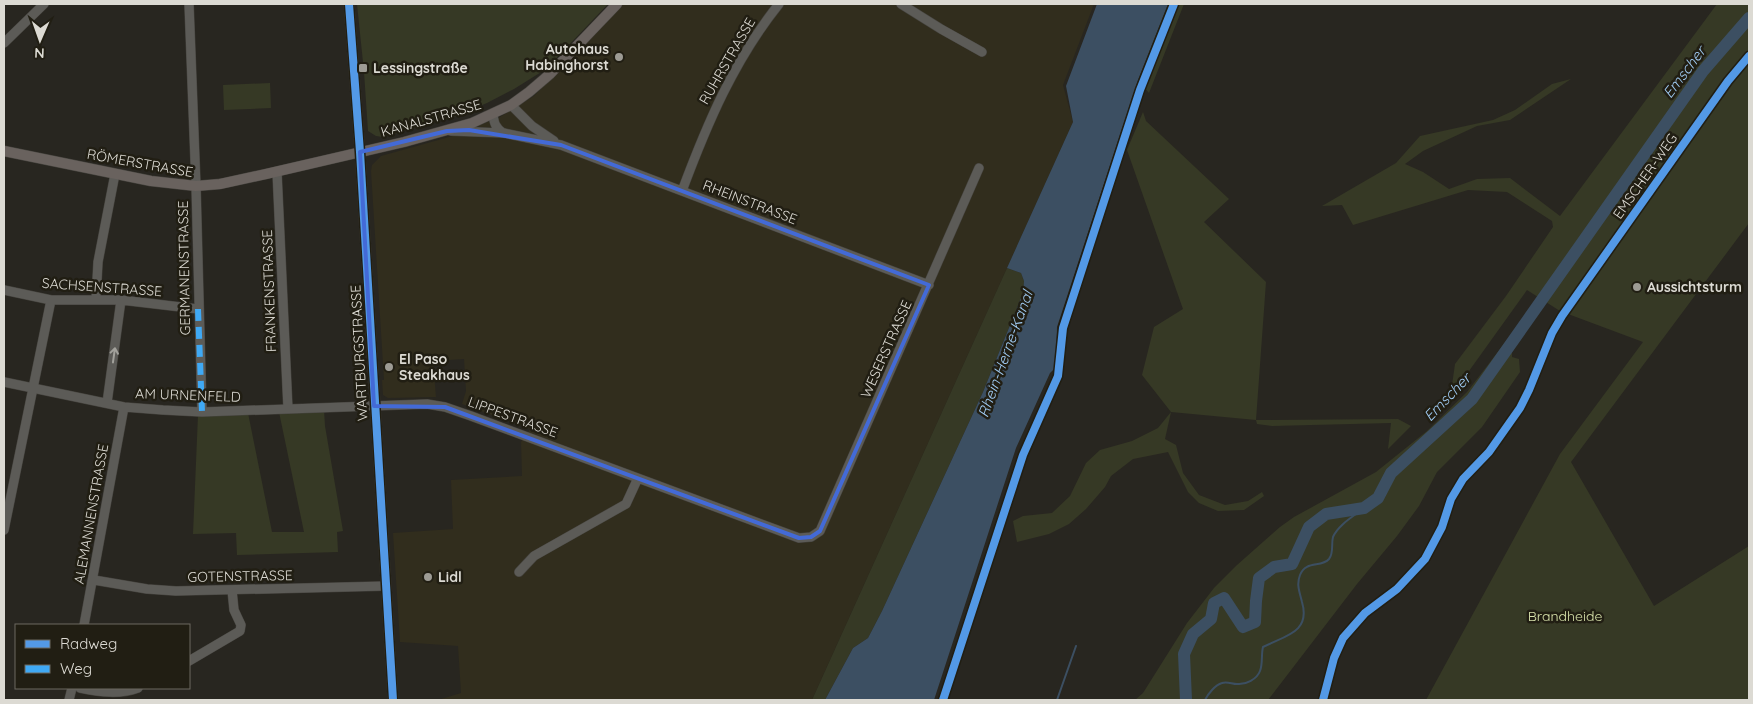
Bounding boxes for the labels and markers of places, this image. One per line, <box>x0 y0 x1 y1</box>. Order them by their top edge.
place label: Autohaus Habinghorst <box>525 40 609 74</box>
marker: Autohaus Habinghorst <box>613 51 625 63</box>
place label: Lessingstraße <box>373 59 468 77</box>
marker: Lessingstraße <box>357 62 369 74</box>
place label: Aussichtsturm <box>1647 278 1742 296</box>
marker: Aussichtsturm <box>1631 281 1643 293</box>
place label: El Paso Steakhaus <box>399 350 470 384</box>
marker: El Paso Steakhaus <box>383 361 395 373</box>
place label: Lidl <box>438 568 462 586</box>
marker: Lidl <box>422 571 434 583</box>

